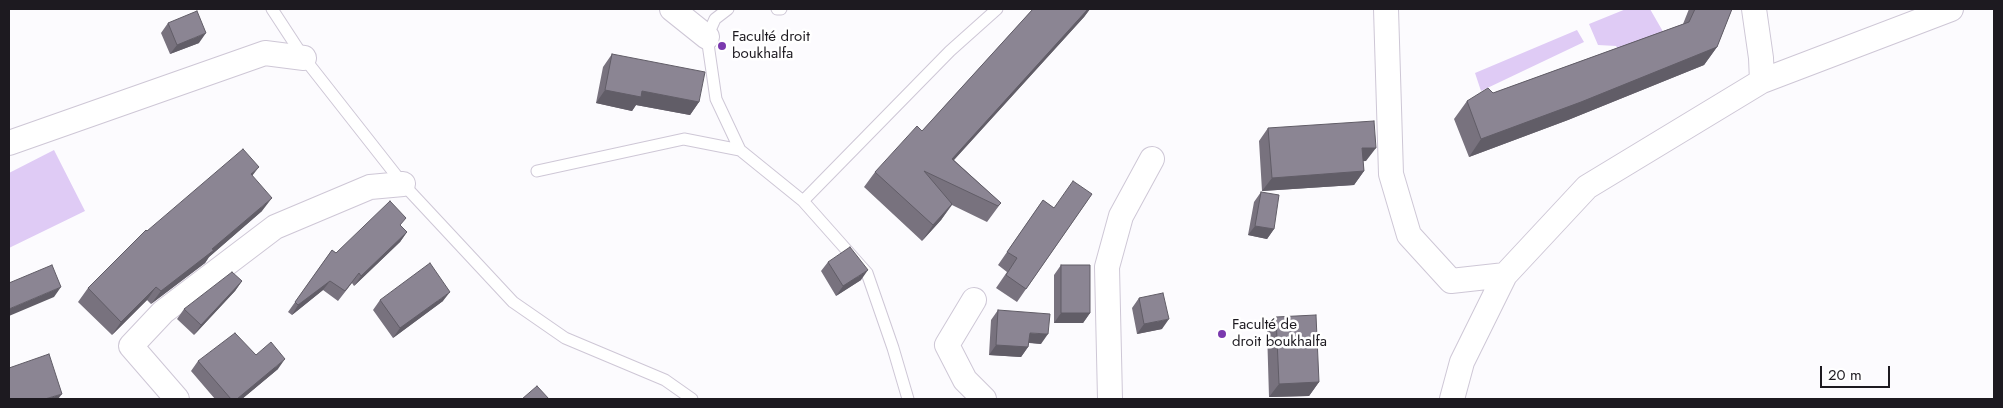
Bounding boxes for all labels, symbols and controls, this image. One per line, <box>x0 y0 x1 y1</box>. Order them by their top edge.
place label: Faculté droit boukhalfa <box>732 28 810 63</box>
marker: Faculté droit boukhalfa <box>716 40 728 52</box>
place label: Faculté de droit boukhalfa <box>1232 316 1327 351</box>
marker: Faculté de droit boukhalfa <box>1216 328 1228 340</box>
scale bar <box>1823 356 1893 388</box>
text: 20 m <box>1828 364 1862 386</box>

